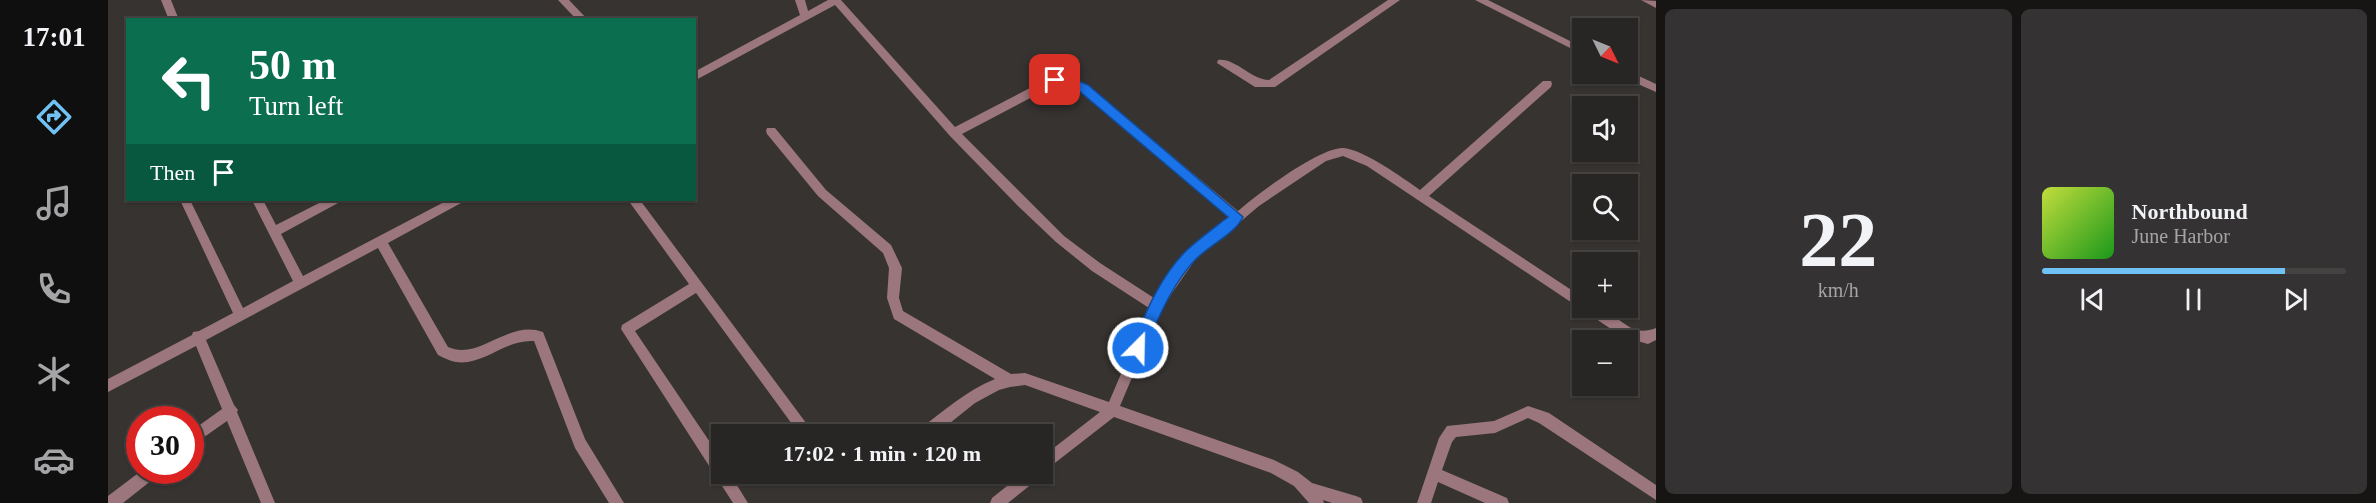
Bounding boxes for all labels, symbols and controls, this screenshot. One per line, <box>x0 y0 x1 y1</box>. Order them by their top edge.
north arrow <box>1572 18 1638 84</box>
map controls <box>1572 18 1638 396</box>
text: 17:01 <box>23 22 86 52</box>
icon: left <box>150 42 228 120</box>
text: 50 m <box>249 42 337 88</box>
pin <box>1029 54 1080 105</box>
icon: arrive <box>1038 63 1071 96</box>
text: Turn left <box>249 91 343 121</box>
icon: directions <box>33 96 75 138</box>
button: sound <box>1572 96 1638 162</box>
icon: arrive <box>207 156 240 189</box>
text: Then <box>150 160 195 185</box>
button: search <box>1572 174 1638 240</box>
icon: music <box>33 182 75 224</box>
text: 22 <box>1799 196 1877 283</box>
text: Northbound <box>2132 199 2248 224</box>
text: June Harbor <box>2132 225 2230 247</box>
button: + <box>1572 252 1638 318</box>
icon: phone <box>33 268 75 310</box>
text: km/h <box>1818 279 1859 301</box>
icon: previous <box>2076 283 2109 316</box>
icon: pause <box>2177 283 2210 316</box>
icon: next <box>2279 283 2312 316</box>
position arrow <box>1106 316 1170 380</box>
button: − <box>1572 330 1638 396</box>
icon: climate <box>33 353 75 395</box>
speed limit sign: 30 <box>126 406 204 484</box>
icon: car <box>33 439 75 481</box>
text: 17:02 · 1 min · 120 m <box>783 441 981 466</box>

